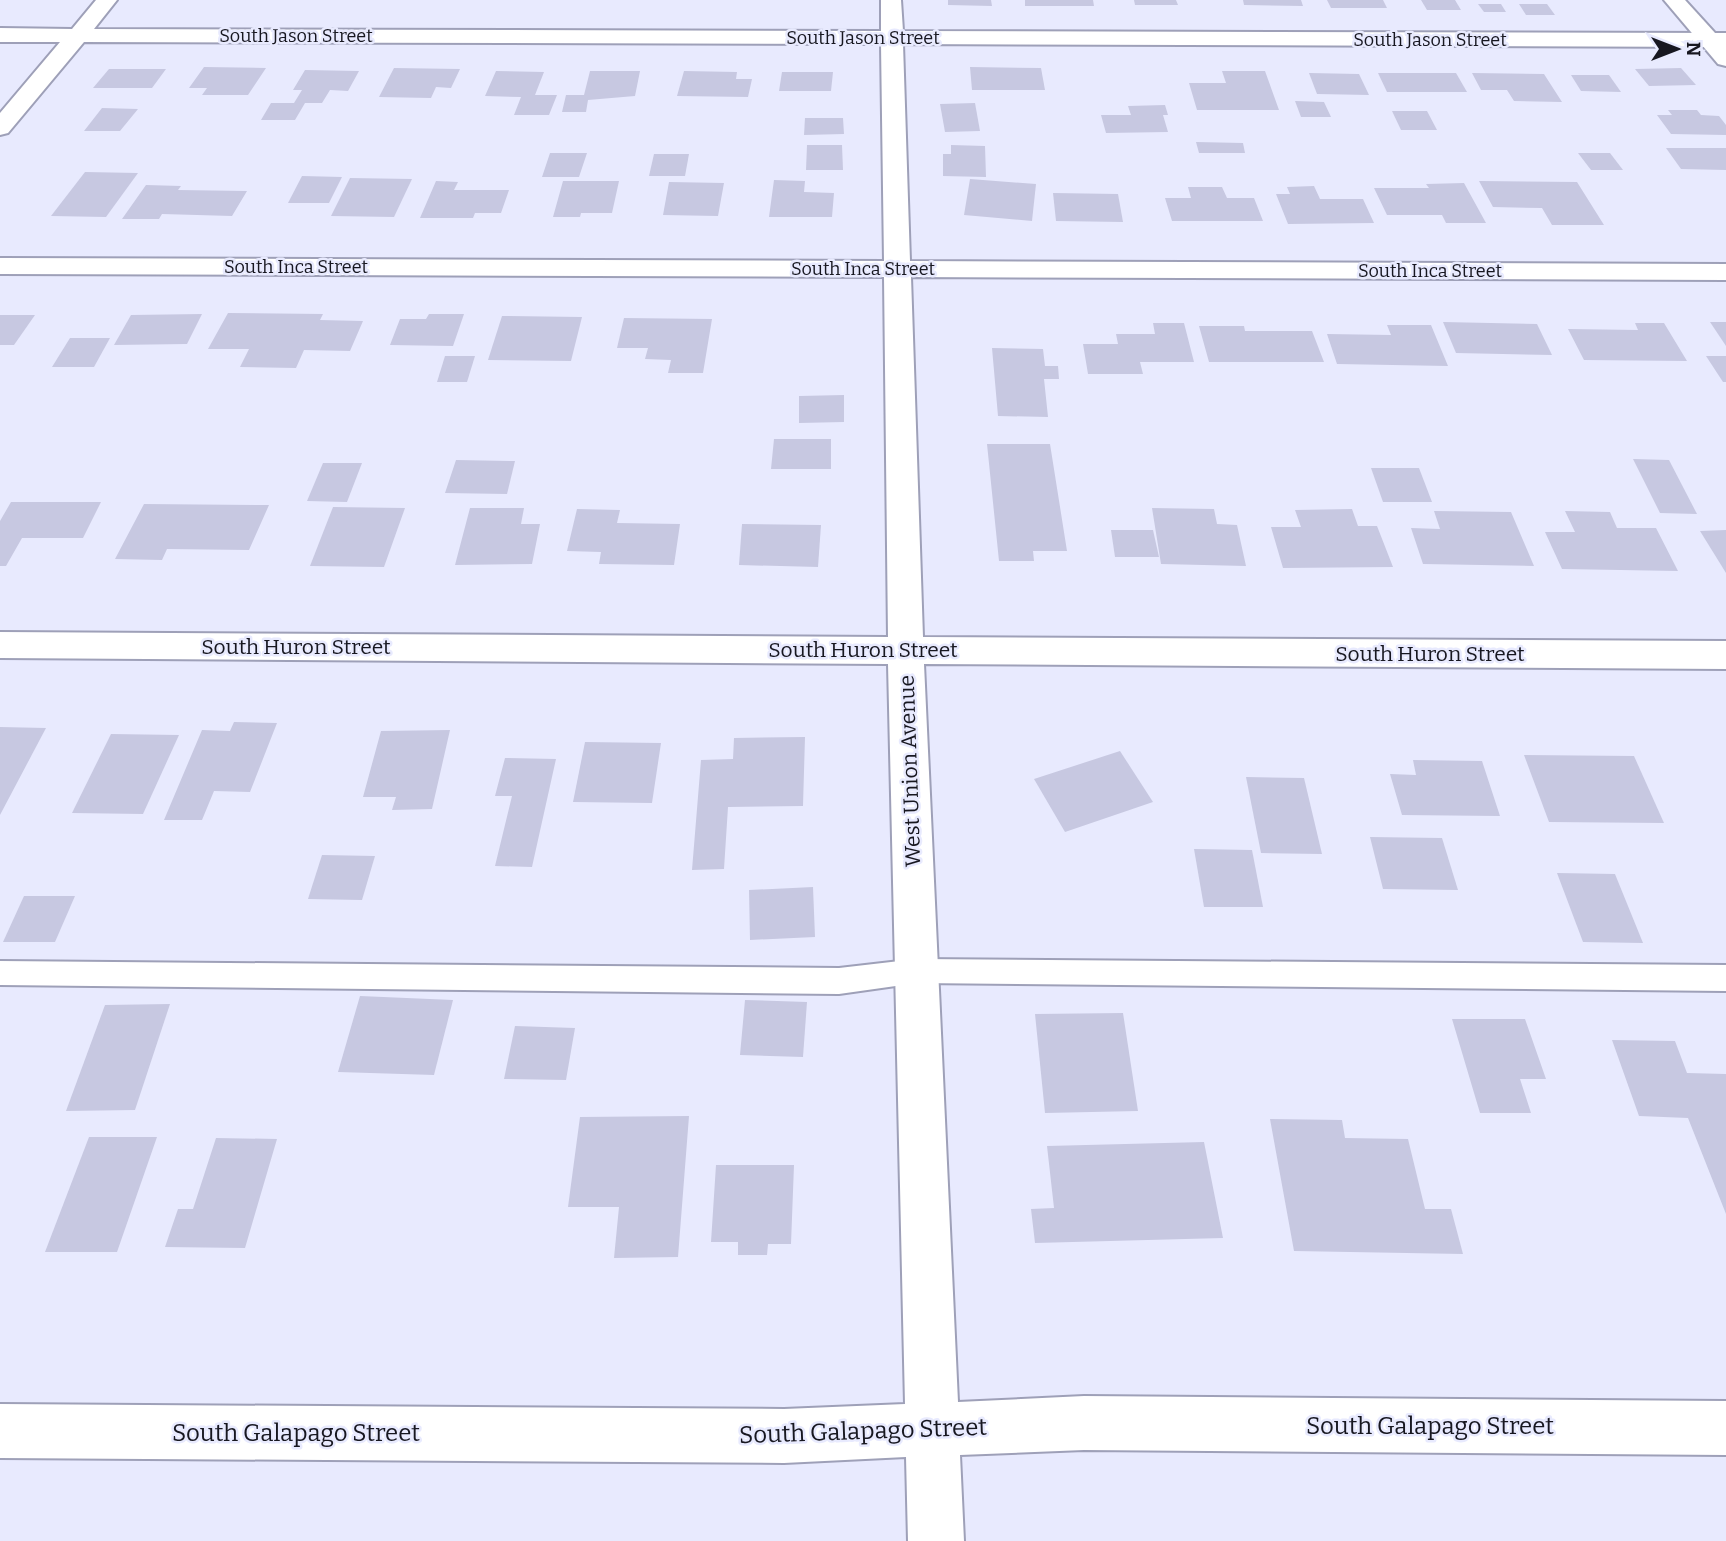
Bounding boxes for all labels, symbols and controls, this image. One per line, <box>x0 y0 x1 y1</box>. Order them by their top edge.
north arrow <box>1642 14 1712 84</box>
street label: South Jason Street <box>219 25 373 47</box>
street label: South Jason Street <box>786 27 940 49</box>
street label: South Jason Street <box>1353 29 1507 51</box>
text: N <box>1682 42 1705 57</box>
street label: South Inca Street <box>224 256 369 278</box>
street label: South Inca Street <box>791 258 936 280</box>
street label: South Inca Street <box>1358 260 1503 282</box>
street label: South Huron Street <box>201 634 391 660</box>
street label: South Huron Street <box>768 637 958 663</box>
street label: South Huron Street <box>1335 641 1525 667</box>
street label: West Union Avenue <box>894 675 926 867</box>
street label: South Galapago Street <box>1306 1412 1554 1440</box>
street label: South Galapago Street <box>739 1413 988 1449</box>
street label: South Galapago Street <box>172 1419 420 1447</box>

